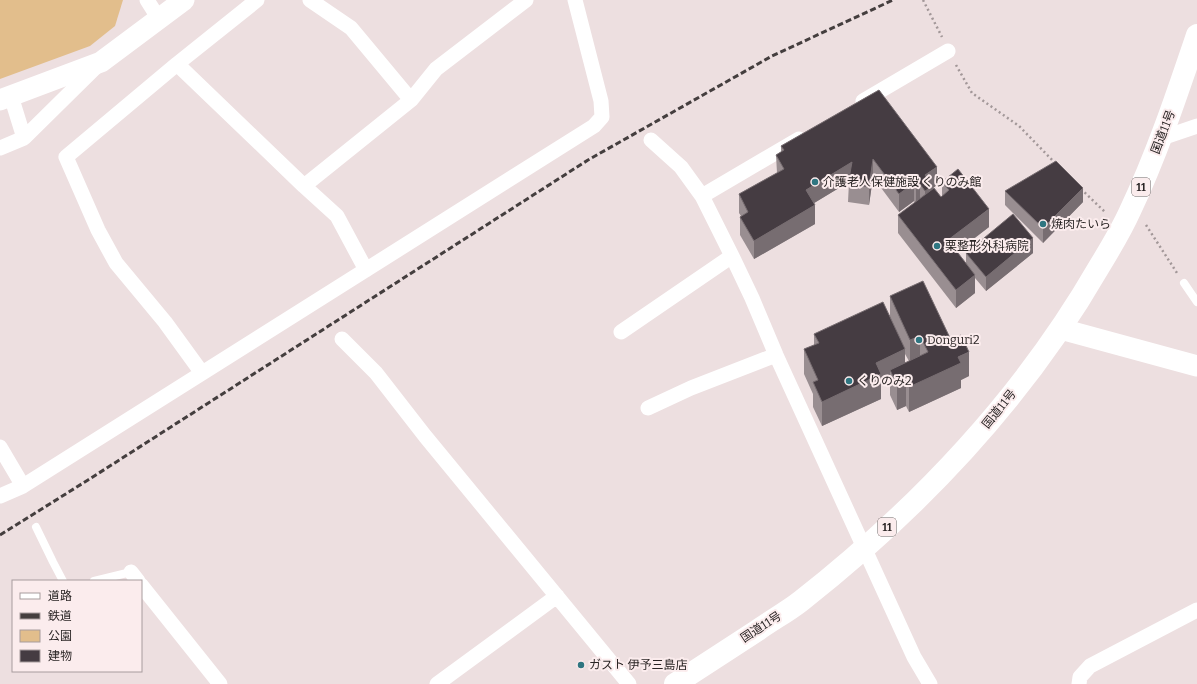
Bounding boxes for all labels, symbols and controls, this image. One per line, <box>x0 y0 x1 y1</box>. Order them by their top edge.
street label: 国道11号 <box>1148 108 1178 156</box>
place label: 介護老人保健施設 くりのみ館 <box>823 175 981 189</box>
marker: 介護老人保健施設 くりのみ館 <box>810 177 820 187</box>
road number: 11 <box>1132 178 1150 196</box>
place label: 焼肉たいら <box>1051 217 1111 231</box>
marker: 焼肉たいら <box>1038 219 1048 229</box>
place label: 栗整形外科病院 <box>945 239 1029 253</box>
marker: 栗整形外科病院 <box>932 241 942 251</box>
place label: Donguri2 <box>927 333 979 347</box>
marker: Donguri2 <box>914 335 924 345</box>
place label: くりのみ2 <box>857 374 912 388</box>
marker: くりのみ2 <box>844 376 854 386</box>
street label: 国道11号 <box>979 387 1019 431</box>
road number: 11 <box>878 518 896 536</box>
legend <box>12 580 142 672</box>
text: 道路 <box>48 589 72 603</box>
text: 鉄道 <box>48 609 72 623</box>
street label: 国道11号 <box>738 609 784 645</box>
text: 公園 <box>48 629 72 643</box>
text: 建物 <box>48 649 72 663</box>
place label: ガスト 伊予三島店 <box>589 658 687 672</box>
marker: ガスト 伊予三島店 <box>576 660 586 670</box>

